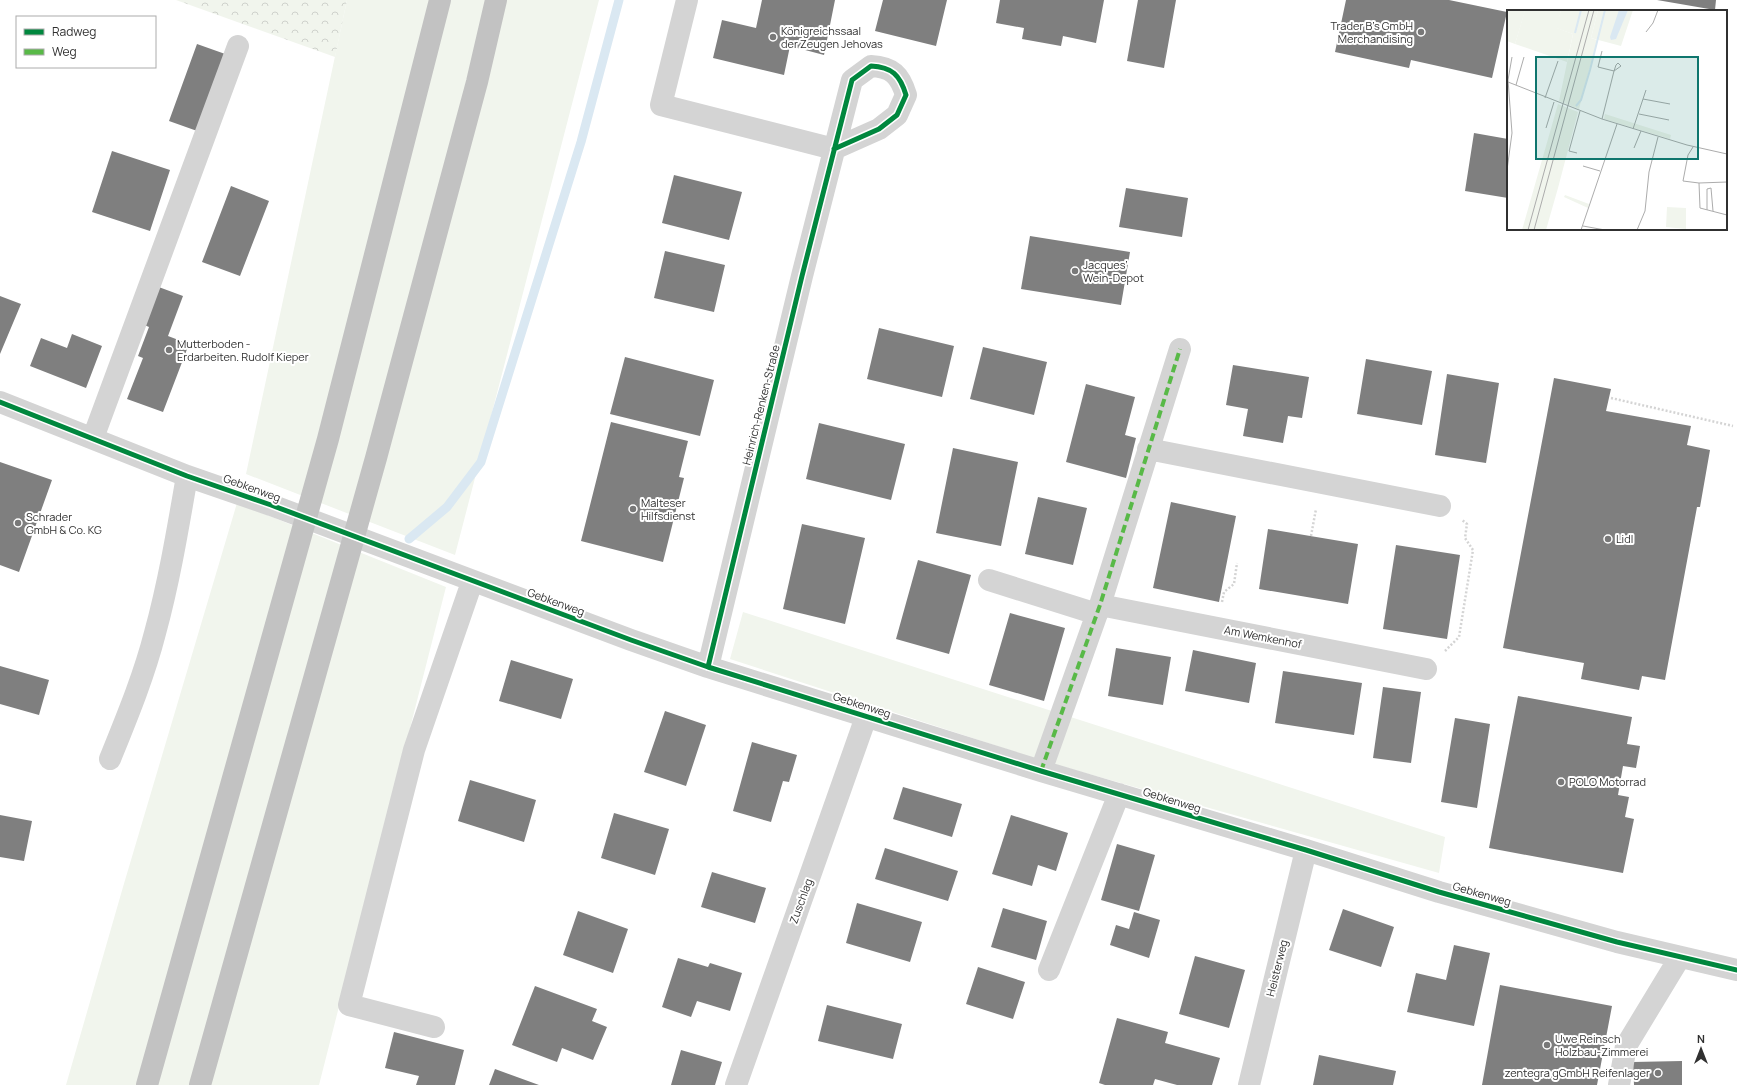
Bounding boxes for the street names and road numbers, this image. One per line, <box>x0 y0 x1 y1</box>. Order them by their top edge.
street label: Heinrich-Renken-Straße <box>738 343 783 467</box>
street label: Gebkenweg <box>221 470 283 505</box>
street label: Gebkenweg <box>525 584 587 619</box>
street label: Am Wemkenhof <box>1223 622 1303 651</box>
street label: Gebkenweg <box>831 688 893 721</box>
street label: Gebkenweg <box>1141 784 1203 815</box>
street label: Zuschlag <box>785 876 816 925</box>
street label: Gebkenweg <box>1451 878 1513 909</box>
street label: Heisterweg <box>1262 938 1291 998</box>

